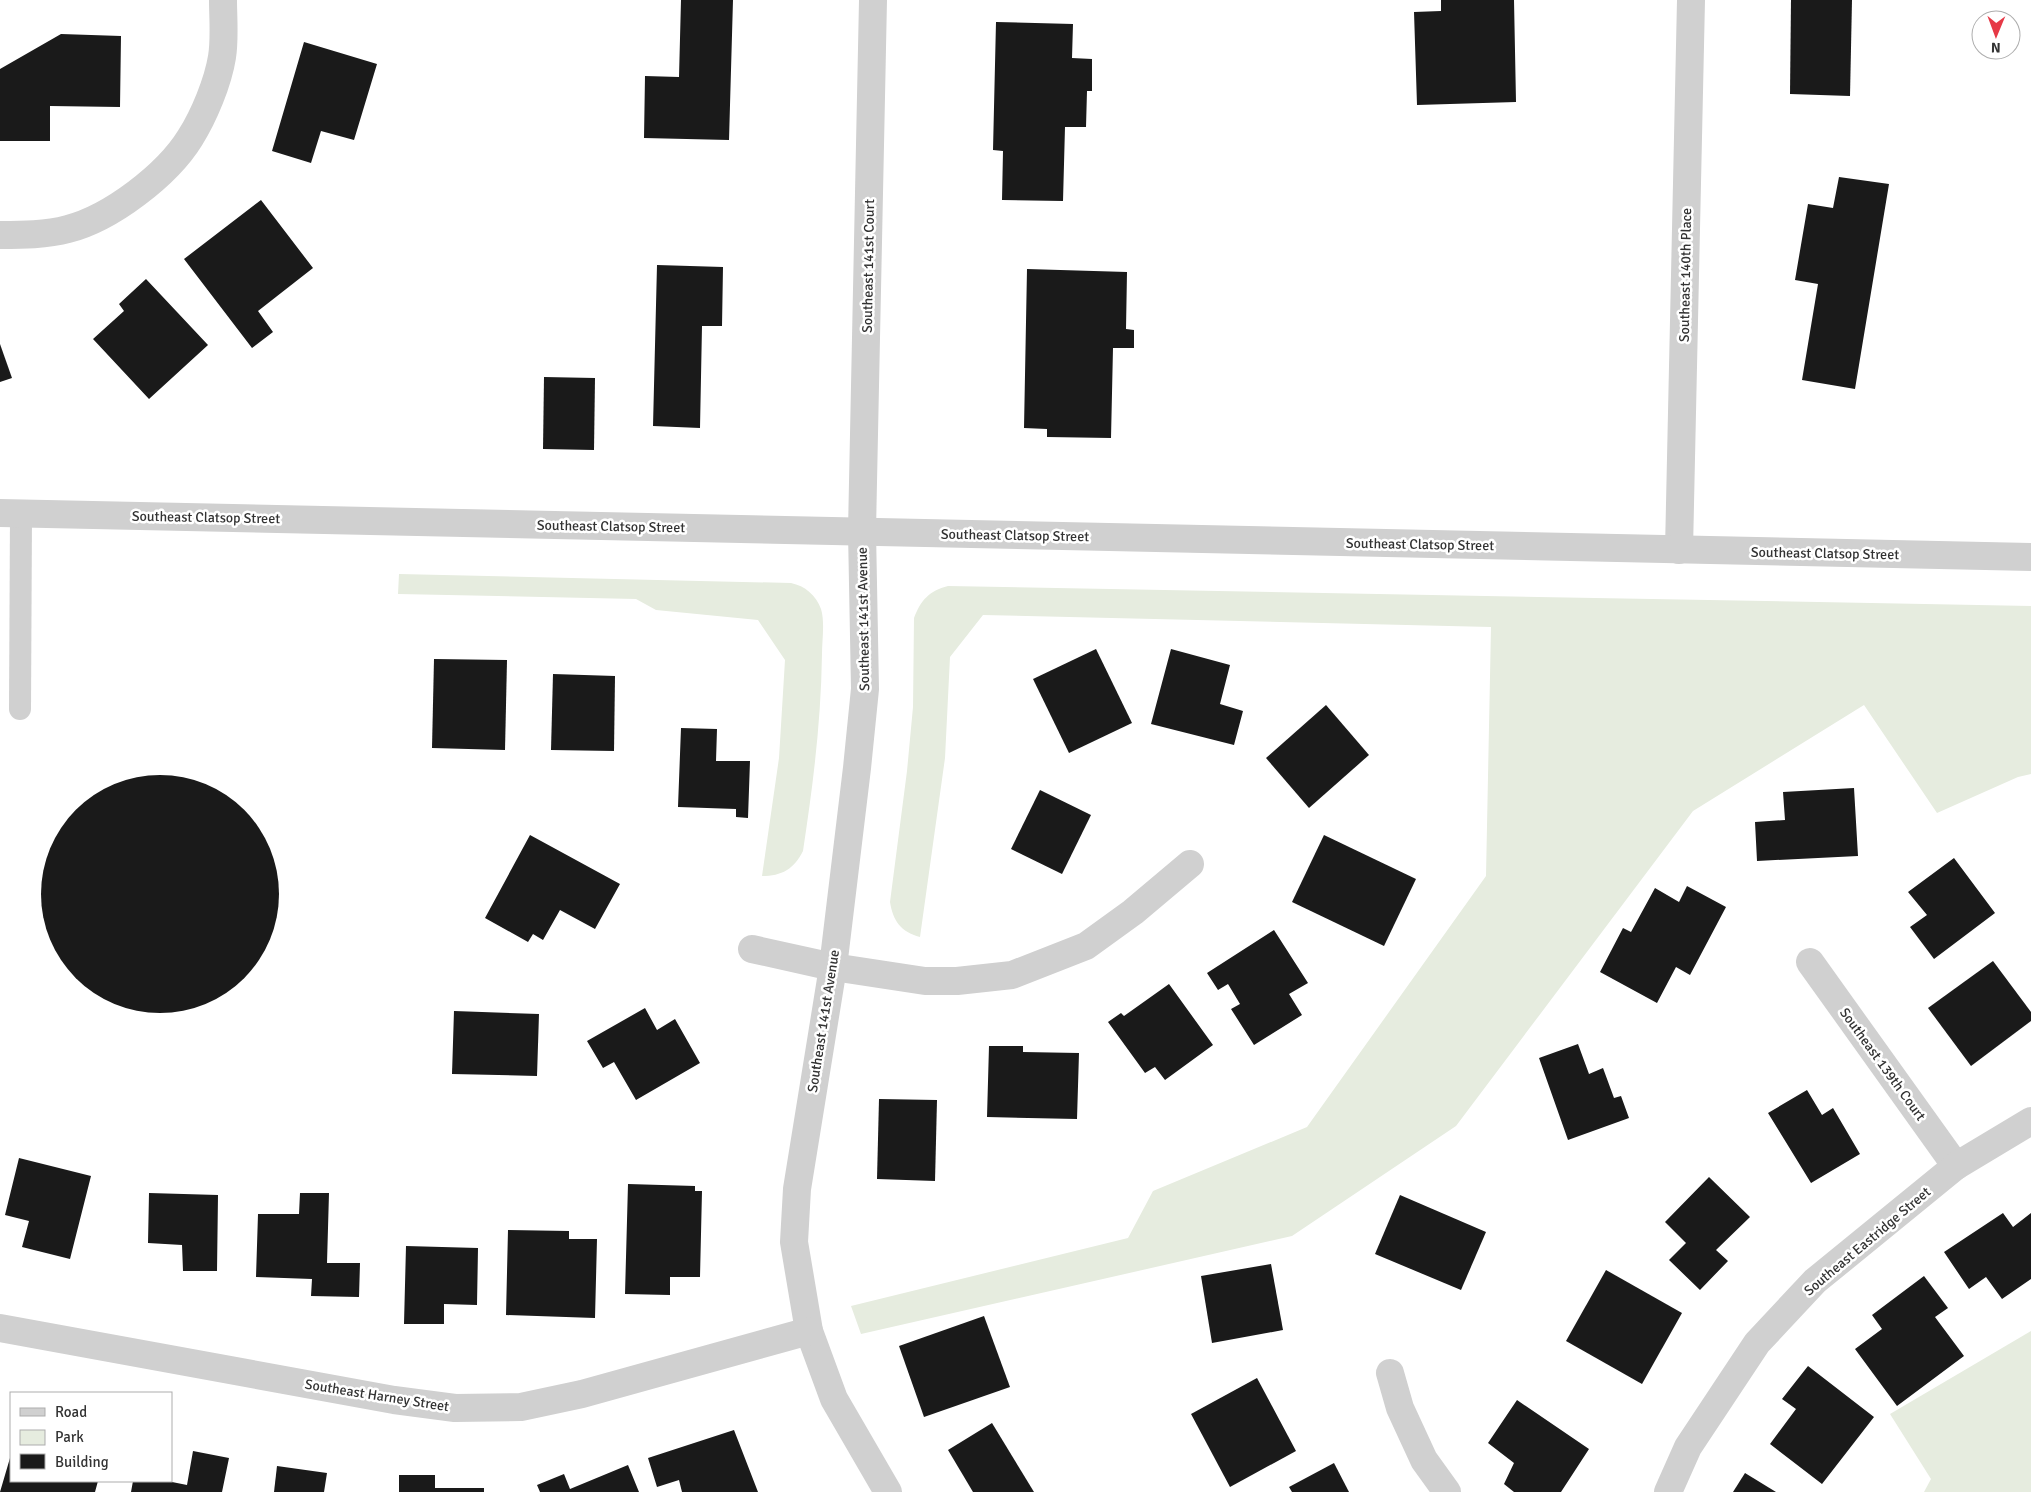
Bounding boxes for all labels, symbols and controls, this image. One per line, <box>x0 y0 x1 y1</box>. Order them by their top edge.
north arrow <box>1971 10 2021 60</box>
text: N <box>1991 39 2001 56</box>
street label: Southeast 141st Court <box>859 199 878 333</box>
street label: Southeast 140th Place <box>1676 208 1695 342</box>
street label: Southeast Clatsop Street <box>132 508 280 527</box>
street label: Southeast Clatsop Street <box>537 517 685 536</box>
street label: Southeast Clatsop Street <box>941 526 1089 545</box>
street label: Southeast Clatsop Street <box>1346 535 1494 554</box>
street label: Southeast Clatsop Street <box>1751 544 1899 563</box>
street label: Southeast 141st Avenue <box>854 547 873 691</box>
street label: Southeast 141st Avenue <box>804 949 843 1094</box>
street label: Southeast 139th Court <box>1836 1005 1929 1124</box>
street label: Southeast Eastridge Street <box>1801 1183 1934 1299</box>
street label: Southeast Harney Street <box>304 1376 450 1415</box>
legend <box>10 1392 172 1482</box>
text: Road <box>55 1403 87 1421</box>
text: Park <box>55 1428 84 1446</box>
text: Building <box>55 1453 109 1471</box>

